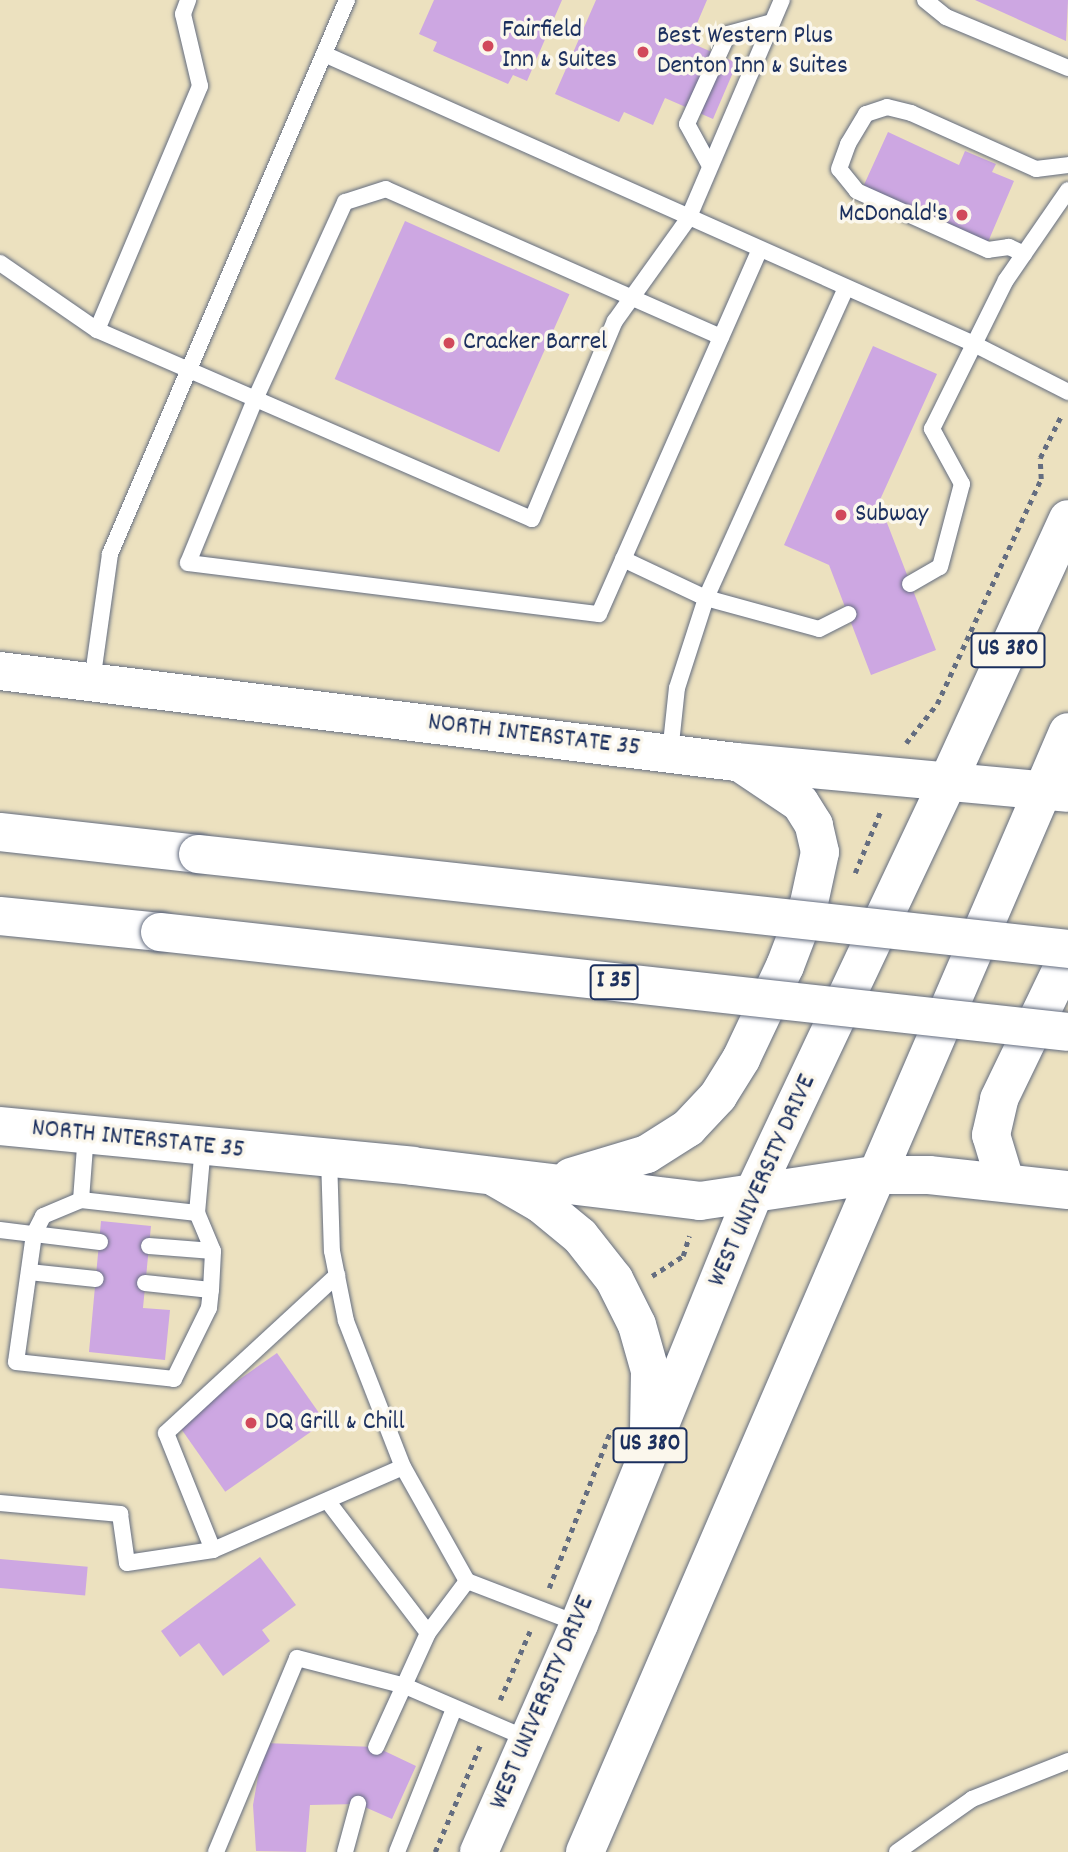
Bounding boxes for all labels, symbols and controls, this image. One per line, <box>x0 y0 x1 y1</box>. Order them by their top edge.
place label: Fairfield Inn & Suites <box>502 15 617 76</box>
place label: Best Western Plus Denton Inn & Suites <box>657 21 848 82</box>
marker: Fairfield Inn & Suites <box>480 38 496 54</box>
marker: Best Western Plus Denton Inn & Suites <box>635 44 651 60</box>
place label: McDonald's <box>839 199 948 231</box>
marker: McDonald's <box>954 207 970 223</box>
place label: Cracker Barrel <box>463 327 607 359</box>
marker: Cracker Barrel <box>441 335 457 351</box>
place label: Subway <box>855 499 928 531</box>
marker: Subway <box>833 507 849 523</box>
road number: US 380 <box>970 630 1046 670</box>
street label: NORTH INTERSTATE 35 <box>426 707 642 765</box>
road number: I 35 <box>590 962 638 1002</box>
street label: WEST UNIVERSITY DRIVE <box>702 1070 824 1292</box>
street label: NORTH INTERSTATE 35 <box>30 1113 246 1167</box>
place label: DQ Grill & Chill <box>265 1407 405 1439</box>
marker: DQ Grill & Chill <box>243 1415 259 1431</box>
road number: US 380 <box>612 1424 688 1465</box>
street label: WEST UNIVERSITY DRIVE <box>484 1592 602 1814</box>

